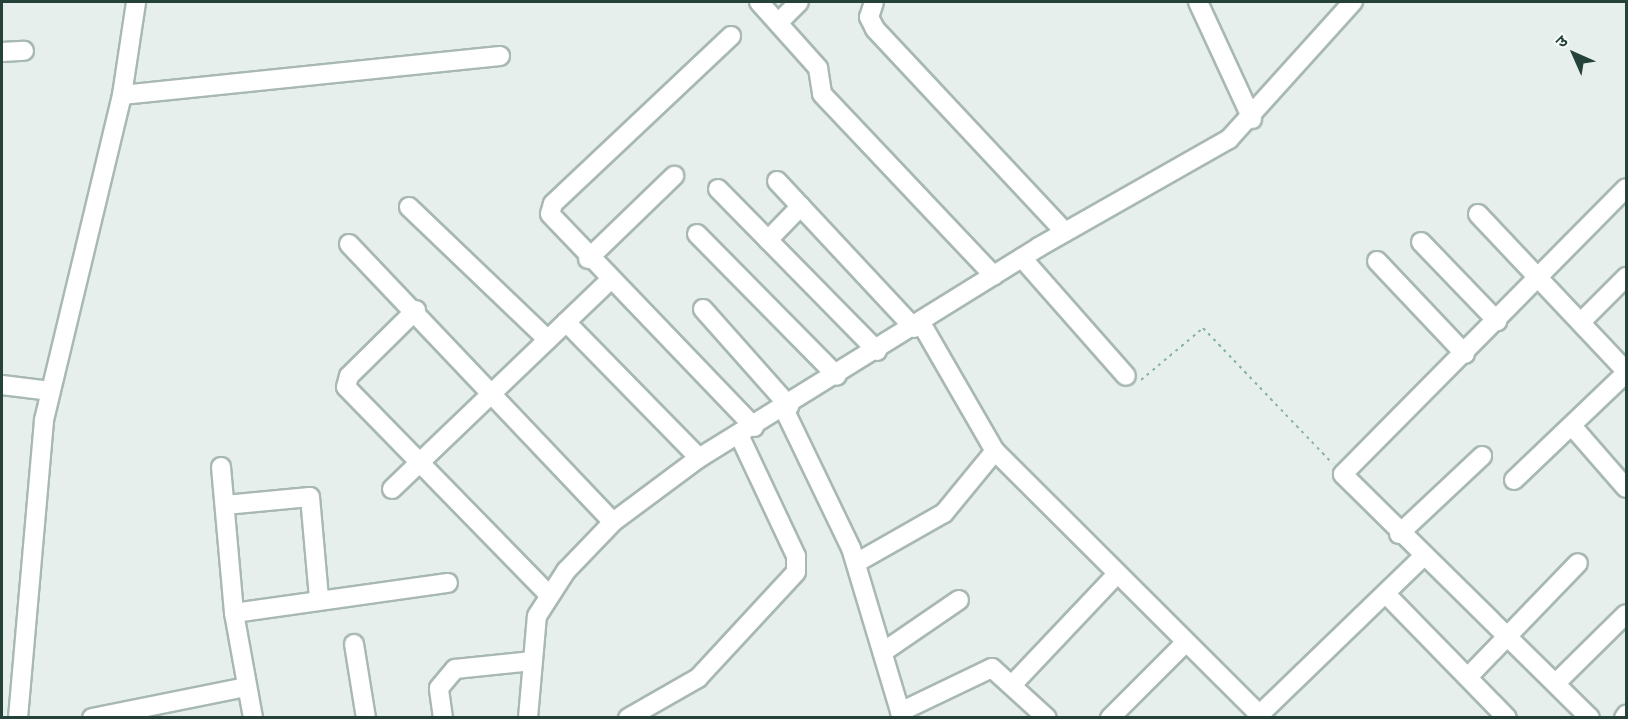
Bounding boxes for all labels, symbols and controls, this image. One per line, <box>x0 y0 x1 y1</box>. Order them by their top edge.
north arrow <box>1544 24 1604 84</box>
text: उ <box>1551 31 1572 52</box>

